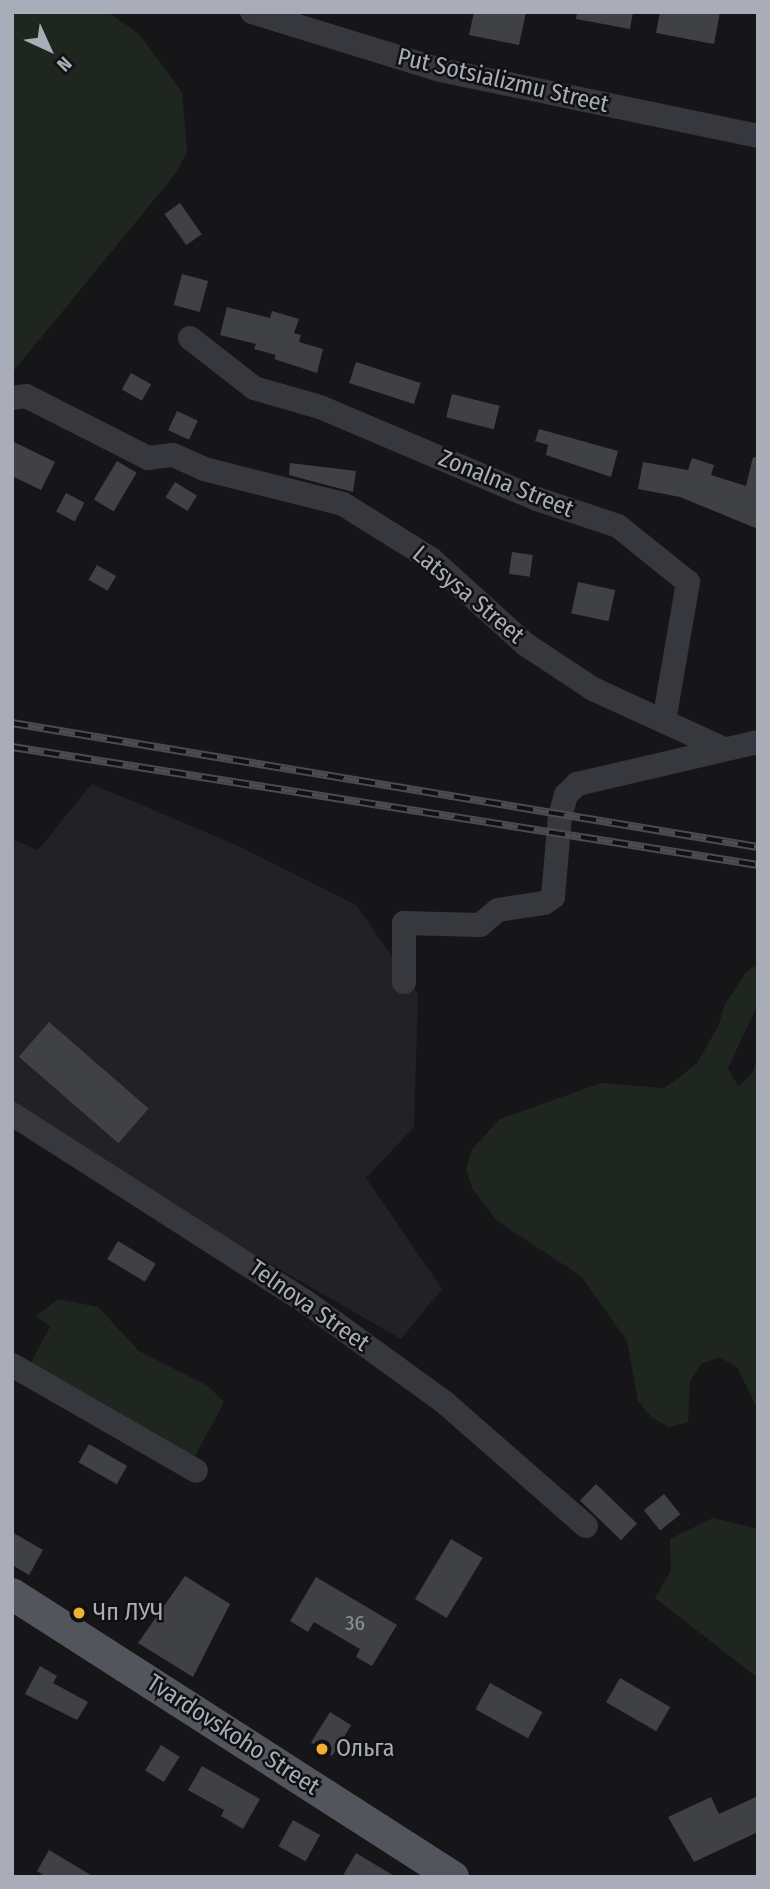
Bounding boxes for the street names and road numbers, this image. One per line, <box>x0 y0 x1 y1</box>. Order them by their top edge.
street label: Put Sotsializmu Street <box>395 43 611 119</box>
street label: Zonalna Street <box>434 444 578 524</box>
street label: Latsysa Street <box>406 540 530 650</box>
street label: Telnova Street <box>243 1254 375 1358</box>
street label: Tvardovskoho Street <box>141 1669 325 1801</box>

